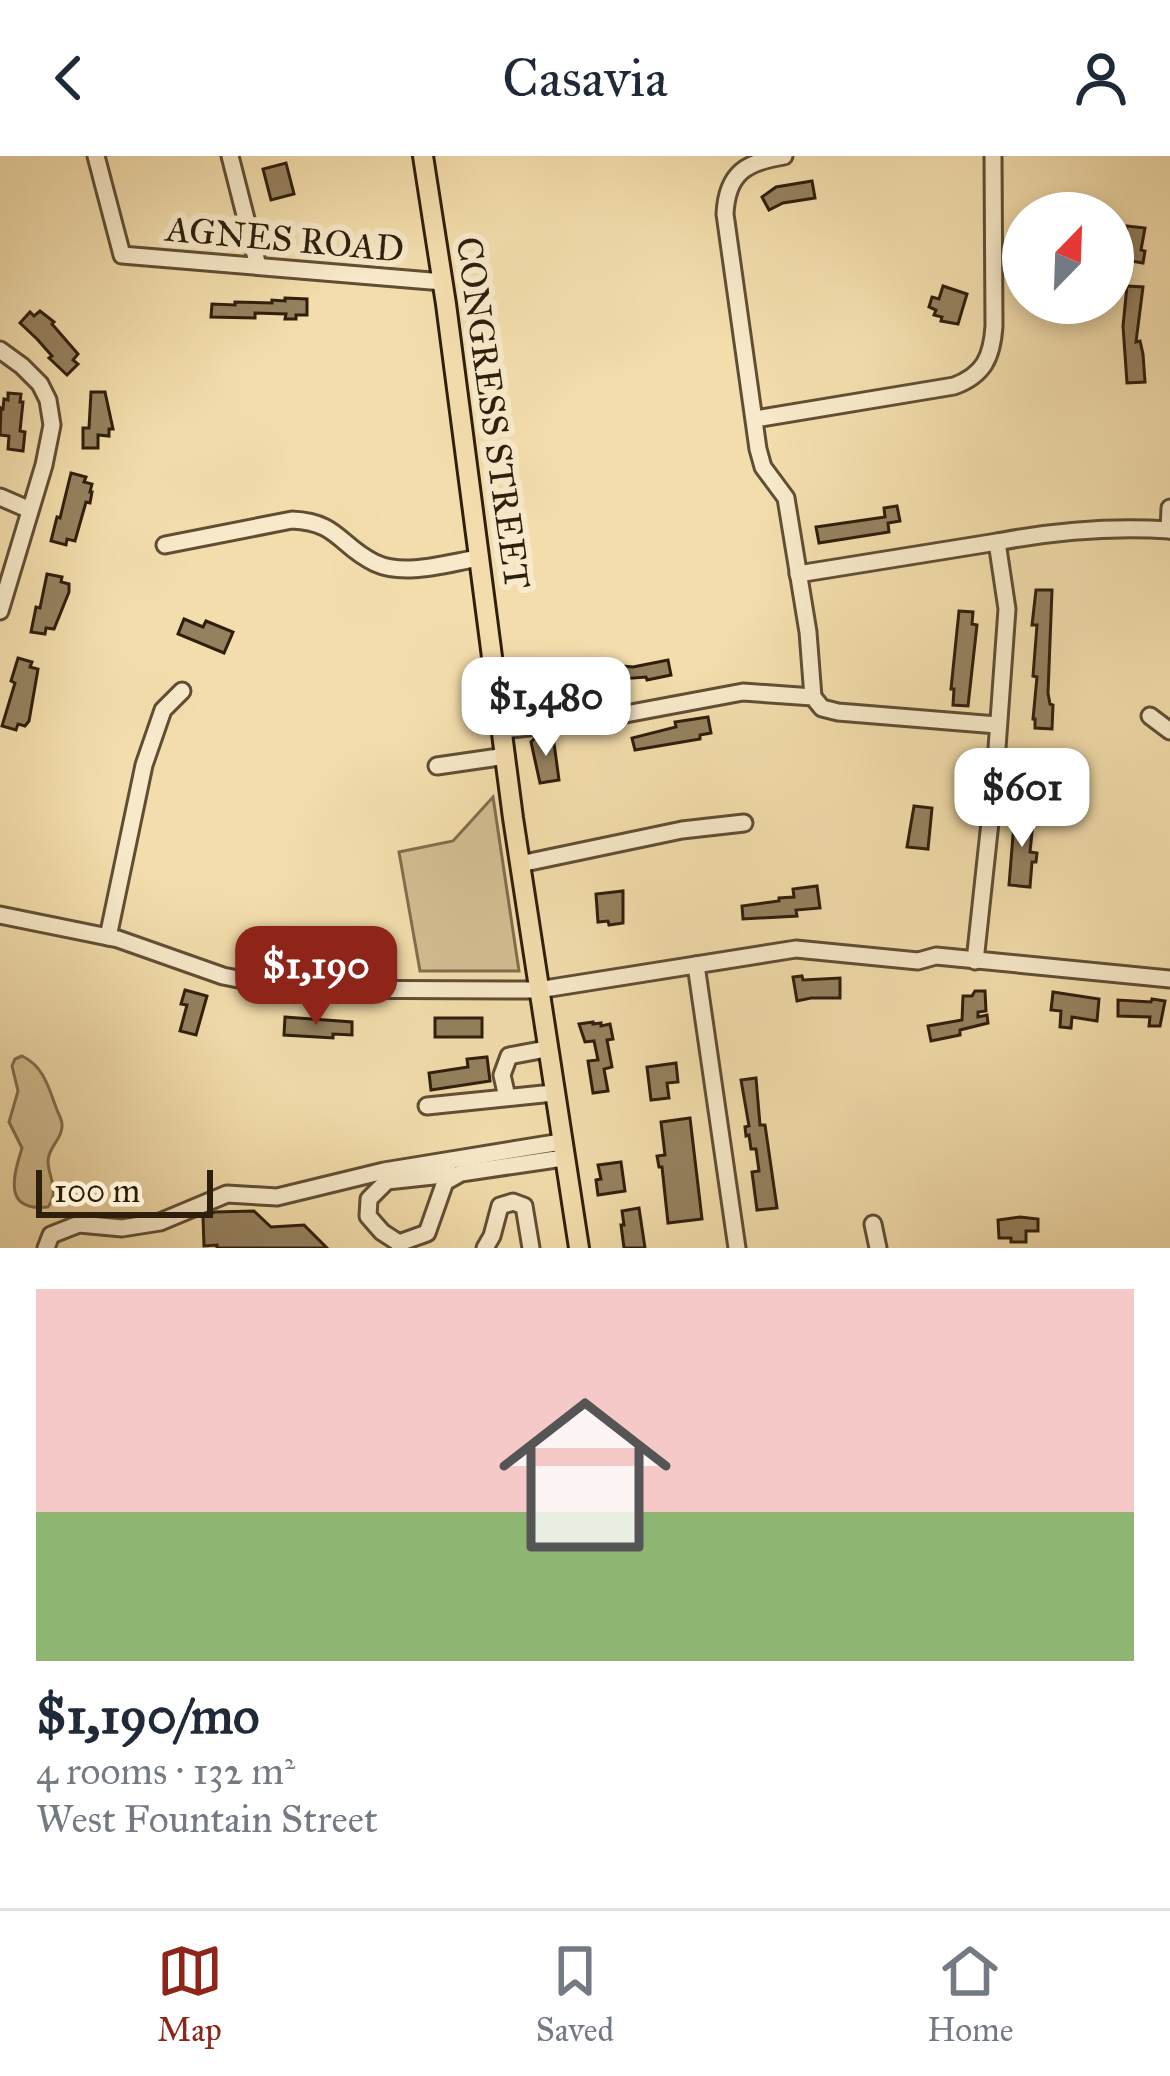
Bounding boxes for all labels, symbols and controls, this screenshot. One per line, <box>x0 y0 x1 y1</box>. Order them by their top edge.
icon: back <box>36 45 102 111</box>
text: Casavia <box>502 45 668 111</box>
icon: person <box>1068 45 1134 111</box>
north arrow <box>1002 192 1134 324</box>
map controls <box>1002 192 1134 324</box>
street label: AGNES ROAD <box>162 207 406 271</box>
street label: CONGRESS STREET <box>446 234 540 592</box>
pin: $1,480 <box>448 657 644 759</box>
text: $1,480 <box>489 672 603 720</box>
pin: $601 <box>951 748 1093 850</box>
text: $601 <box>981 763 1063 811</box>
pin: $1,190 <box>218 926 414 1028</box>
text: $1,190 <box>262 941 370 989</box>
scale bar <box>36 1164 213 1217</box>
text: 100 m <box>54 1171 140 1211</box>
icon: home <box>477 1367 693 1583</box>
text: $1,190/mo <box>36 1685 259 1747</box>
text: 4 rooms · 132 m² <box>36 1747 295 1795</box>
text: West Fountain Street <box>36 1795 378 1843</box>
tab: Map <box>157 1938 223 2050</box>
tab: Saved <box>536 1938 614 2050</box>
tab: Home <box>927 1938 1013 2050</box>

